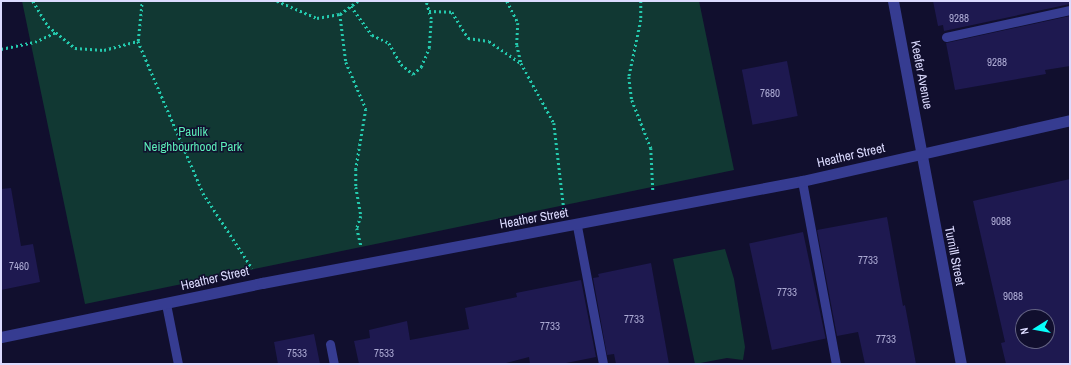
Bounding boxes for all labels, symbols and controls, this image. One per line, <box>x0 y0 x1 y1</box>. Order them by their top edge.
house number: 9288 <box>949 11 969 25</box>
street label: Keefer Avenue <box>907 39 935 111</box>
house number: 9288 <box>987 55 1007 69</box>
house number: 7680 <box>760 86 780 100</box>
park label: Paulik Neighbourhood Park <box>144 125 242 156</box>
street label: Heather Street <box>815 141 887 171</box>
street label: Heather Street <box>499 205 569 233</box>
house number: 9088 <box>991 214 1011 228</box>
street label: Turnill Street <box>941 225 967 287</box>
house number: 7733 <box>858 253 878 267</box>
house number: 7460 <box>9 259 29 273</box>
street label: Heather Street <box>179 264 251 294</box>
house number: 7733 <box>777 285 797 299</box>
house number: 9088 <box>1003 289 1023 303</box>
north arrow <box>1015 309 1055 349</box>
house number: 7733 <box>624 312 644 326</box>
house number: 7733 <box>540 319 560 333</box>
text: N <box>1017 327 1032 336</box>
house number: 7733 <box>876 332 896 346</box>
house number: 7533 <box>287 346 307 360</box>
house number: 7533 <box>374 346 394 360</box>

